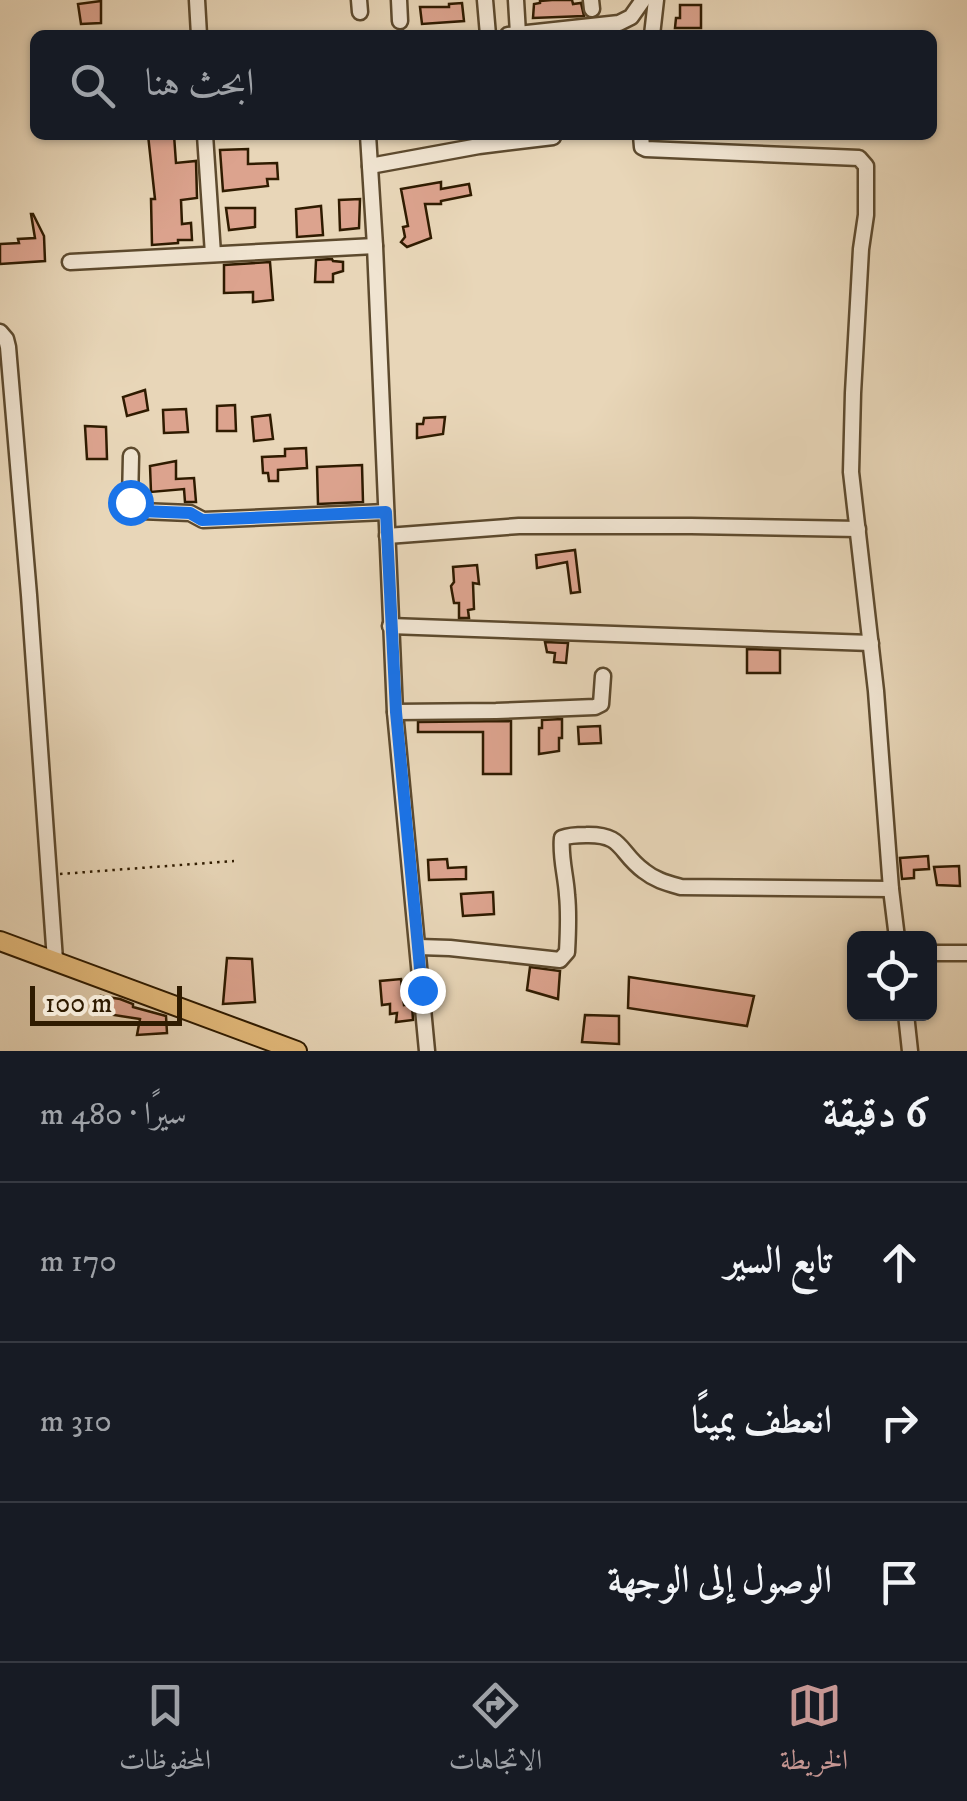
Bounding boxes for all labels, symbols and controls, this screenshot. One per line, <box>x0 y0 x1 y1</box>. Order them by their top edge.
search box <box>30 30 937 140</box>
icon: search <box>65 58 120 113</box>
text: ابحث هنا <box>145 60 255 108</box>
route start <box>108 480 154 526</box>
map controls <box>847 931 937 1021</box>
button: locate <box>847 931 937 1021</box>
route end <box>400 968 446 1014</box>
scale bar <box>30 981 182 1026</box>
text: 100 m <box>45 986 112 1021</box>
text: 6 دقيقة <box>823 1088 927 1140</box>
text: سيرًا · 480 m <box>40 1095 187 1135</box>
icon: ahead <box>872 1235 927 1290</box>
text: تابع السير <box>725 1237 832 1285</box>
text: 170 m <box>40 1242 117 1282</box>
icon: right <box>872 1395 927 1450</box>
text: انعطف يمينًا <box>691 1397 832 1445</box>
text: 310 m <box>40 1402 112 1442</box>
icon: arrive <box>872 1555 927 1610</box>
text: الوصول إلى الوجهة <box>608 1557 832 1605</box>
tab: المحفوظات <box>119 1678 211 1787</box>
tab: الاتجاهات <box>449 1678 542 1787</box>
tab: الخريطة <box>780 1678 848 1787</box>

